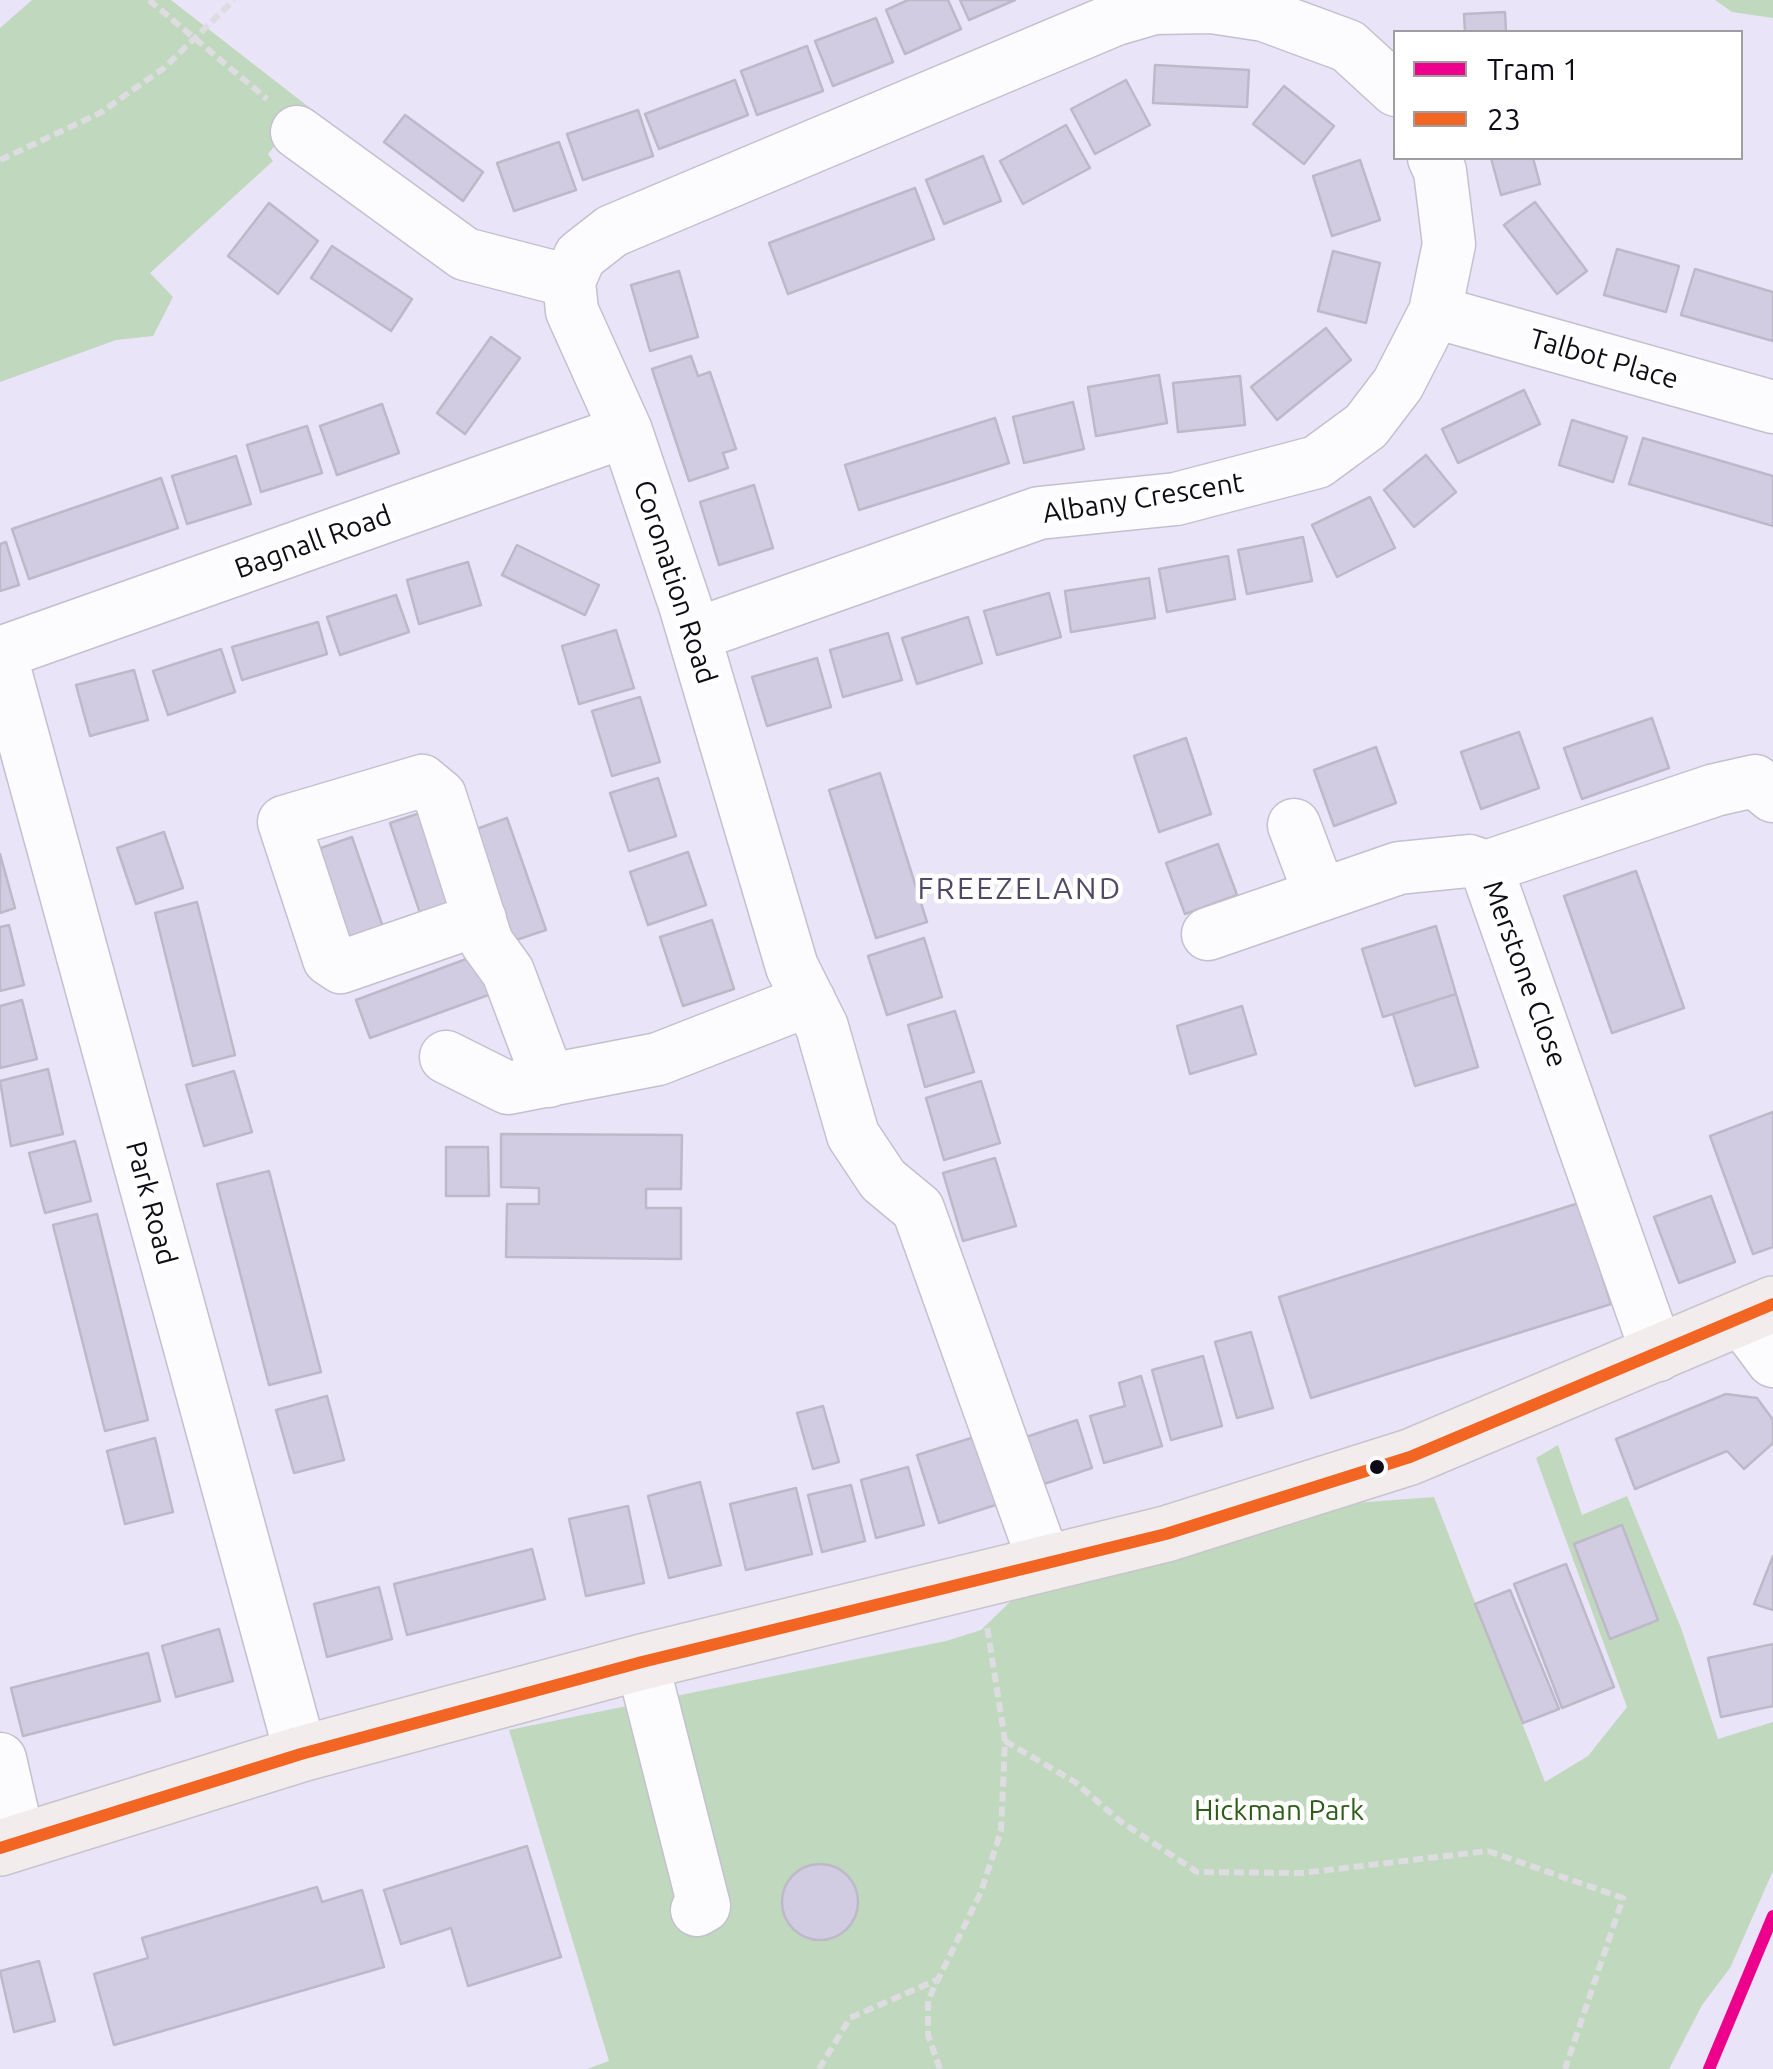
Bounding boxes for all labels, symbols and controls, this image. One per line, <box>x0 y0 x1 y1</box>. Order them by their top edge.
legend <box>1393 30 1743 160</box>
text: Tram 1 <box>1487 52 1579 86</box>
text: 23 <box>1487 102 1521 136</box>
street label: Talbot Place <box>1526 322 1682 396</box>
street label: Albany Crescent <box>1040 466 1246 530</box>
street label: Coronation Road <box>626 476 724 688</box>
street label: Bagnall Road <box>230 498 396 586</box>
district label: FREEZELAND <box>917 871 1123 907</box>
street label: Merstone Close <box>1476 876 1574 1072</box>
street label: Park Road <box>118 1138 184 1268</box>
unlabelled marker <box>1367 1457 1387 1477</box>
park label: Hickman Park <box>1194 1794 1364 1828</box>

